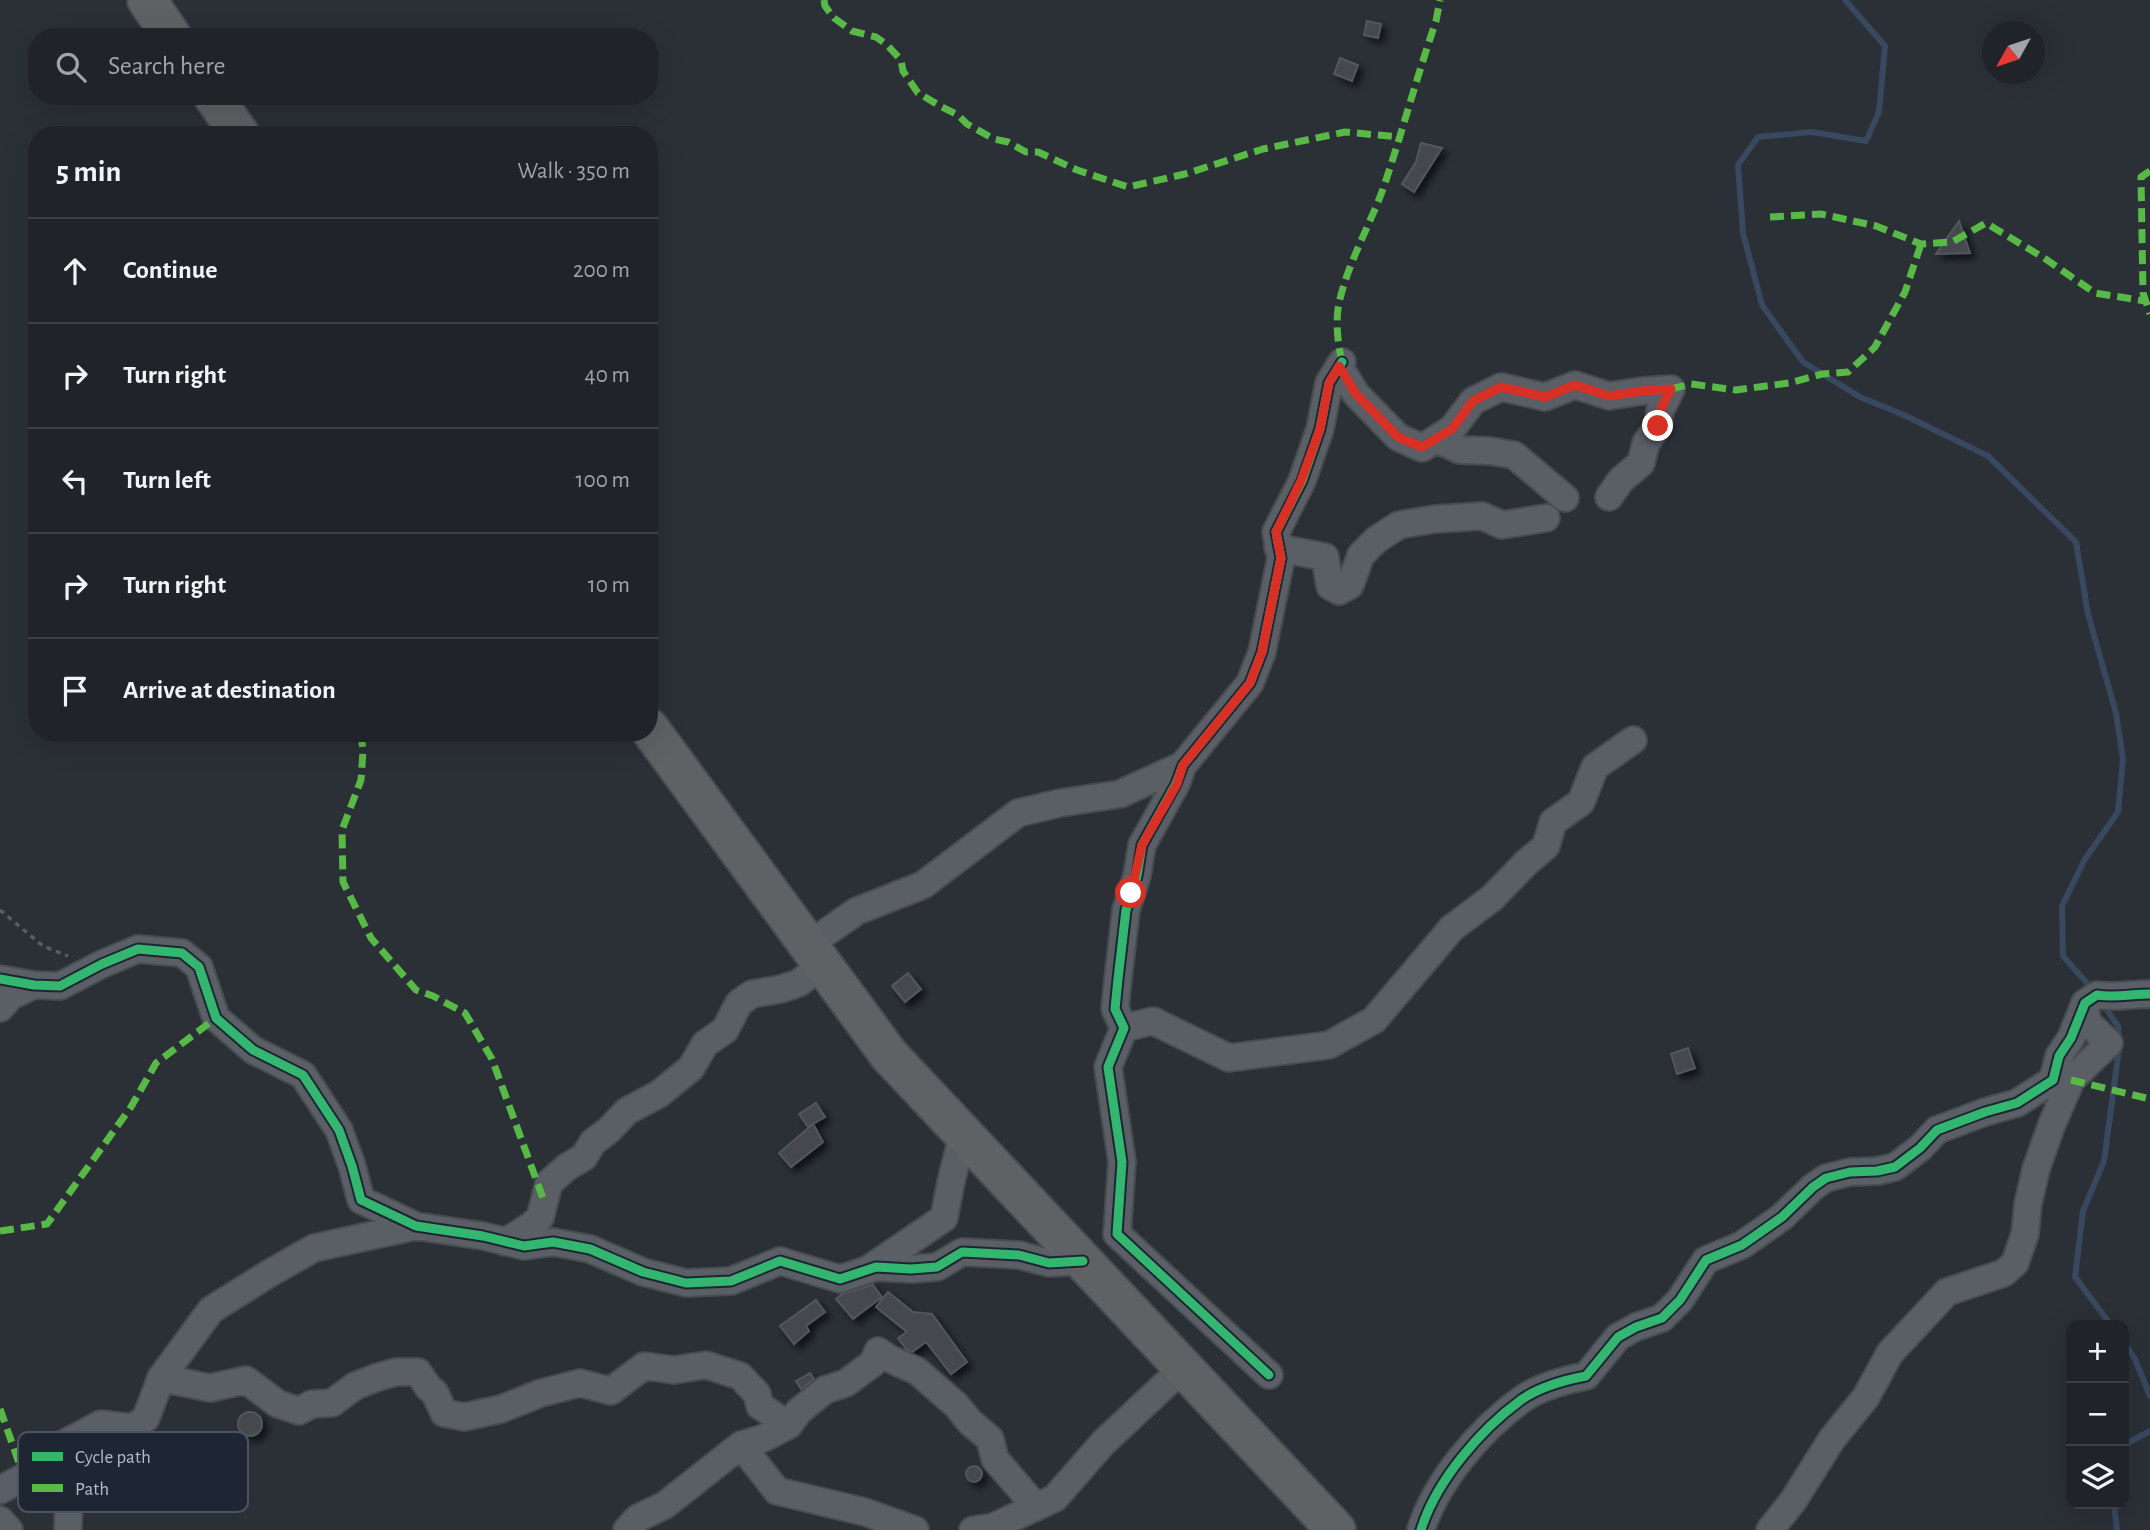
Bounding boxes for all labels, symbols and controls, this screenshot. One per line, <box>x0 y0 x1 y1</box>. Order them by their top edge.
north arrow <box>1982 21 2045 84</box>
search box <box>28 28 658 105</box>
icon: search <box>52 48 90 86</box>
text: Search here <box>108 53 226 79</box>
text: 5 min <box>56 157 121 187</box>
text: Walk · 350 m <box>518 160 630 183</box>
icon: ahead <box>56 252 94 290</box>
text: Continue <box>123 257 218 283</box>
text: 200 m <box>573 259 630 282</box>
icon: right <box>56 357 94 395</box>
text: Turn right <box>123 362 226 388</box>
text: 40 m <box>585 364 630 387</box>
route end <box>1642 410 1673 441</box>
icon: left <box>56 462 94 500</box>
text: Turn left <box>123 467 211 493</box>
text: 100 m <box>576 469 630 492</box>
icon: right <box>56 567 94 605</box>
text: Turn right <box>123 572 226 598</box>
text: 10 m <box>588 574 630 597</box>
icon: arrive <box>56 672 94 710</box>
text: Arrive at destination <box>123 677 336 703</box>
route start <box>1115 877 1146 908</box>
map controls <box>2066 1320 2129 1509</box>
button: + <box>2066 1320 2129 1383</box>
button: − <box>2066 1383 2129 1446</box>
legend <box>18 1432 248 1512</box>
button: layers <box>2066 1446 2129 1509</box>
text: Cycle path <box>75 1448 151 1467</box>
text: Path <box>75 1480 109 1499</box>

